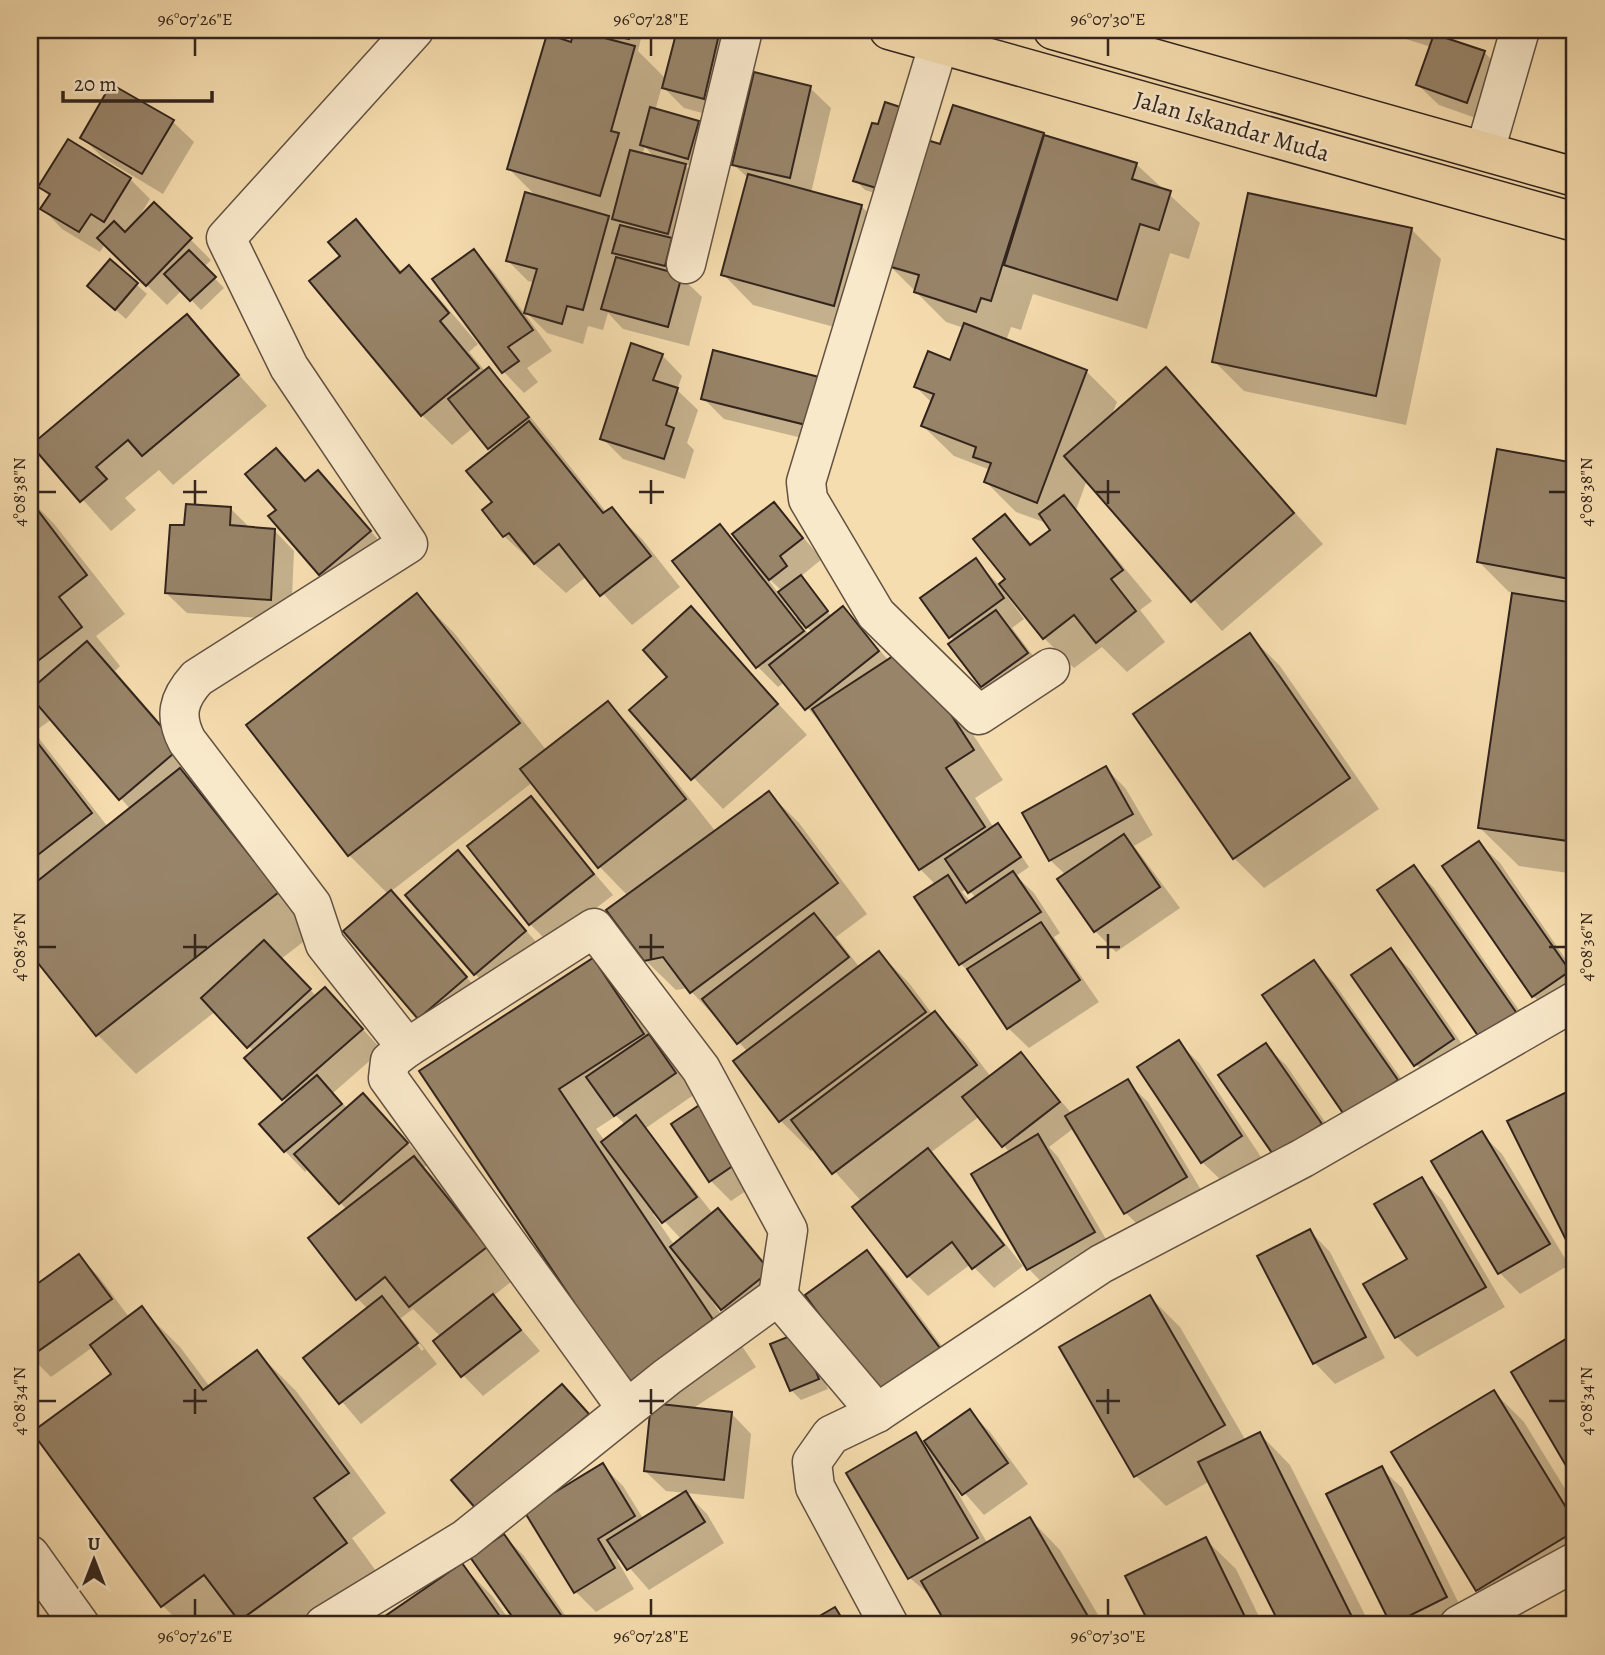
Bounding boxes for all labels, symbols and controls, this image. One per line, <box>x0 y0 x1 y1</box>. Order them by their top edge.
text: 96°07'26"E <box>157 7 233 31</box>
text: 96°07'28"E <box>613 7 689 31</box>
text: 96°07'30"E <box>1070 7 1146 31</box>
scale bar <box>63 60 212 104</box>
text: 20 m <box>74 70 117 98</box>
street label: Jalan Iskandar Muda <box>1131 83 1334 169</box>
text: 4°08'38"N <box>7 457 31 527</box>
text: 4°08'38"N <box>1574 457 1598 527</box>
text: 4°08'36"N <box>7 912 31 982</box>
text: 4°08'36"N <box>1574 912 1598 982</box>
text: 4°08'34"N <box>7 1366 31 1436</box>
text: 4°08'34"N <box>1574 1366 1598 1436</box>
north arrow <box>60 1526 130 1596</box>
text: U <box>88 1531 101 1557</box>
text: 96°07'26"E <box>157 1624 233 1648</box>
text: 96°07'28"E <box>613 1624 689 1648</box>
text: 96°07'30"E <box>1070 1624 1146 1648</box>

